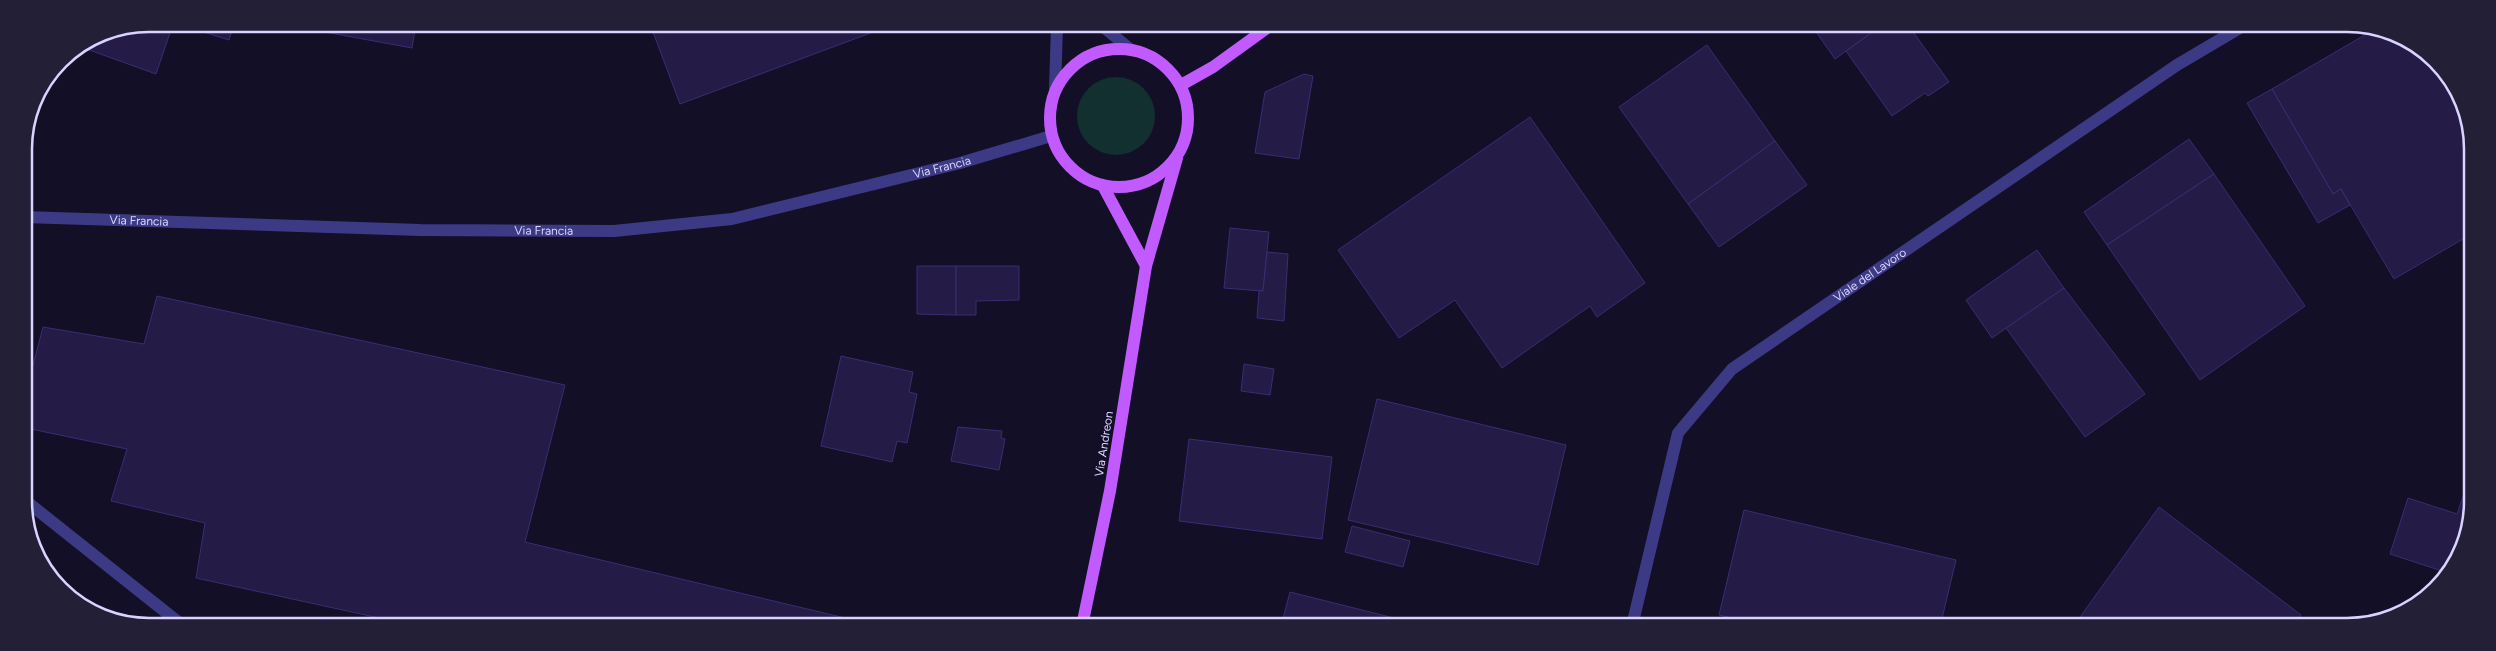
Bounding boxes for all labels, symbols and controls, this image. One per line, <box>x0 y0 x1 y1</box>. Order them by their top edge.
street label: Via Francia <box>912 153 972 181</box>
street label: Via Francia <box>109 213 169 229</box>
street label: Via Francia <box>514 223 573 238</box>
street label: Viale del Lavoro <box>1831 245 1909 305</box>
street label: Via Andreon <box>1092 410 1116 478</box>

